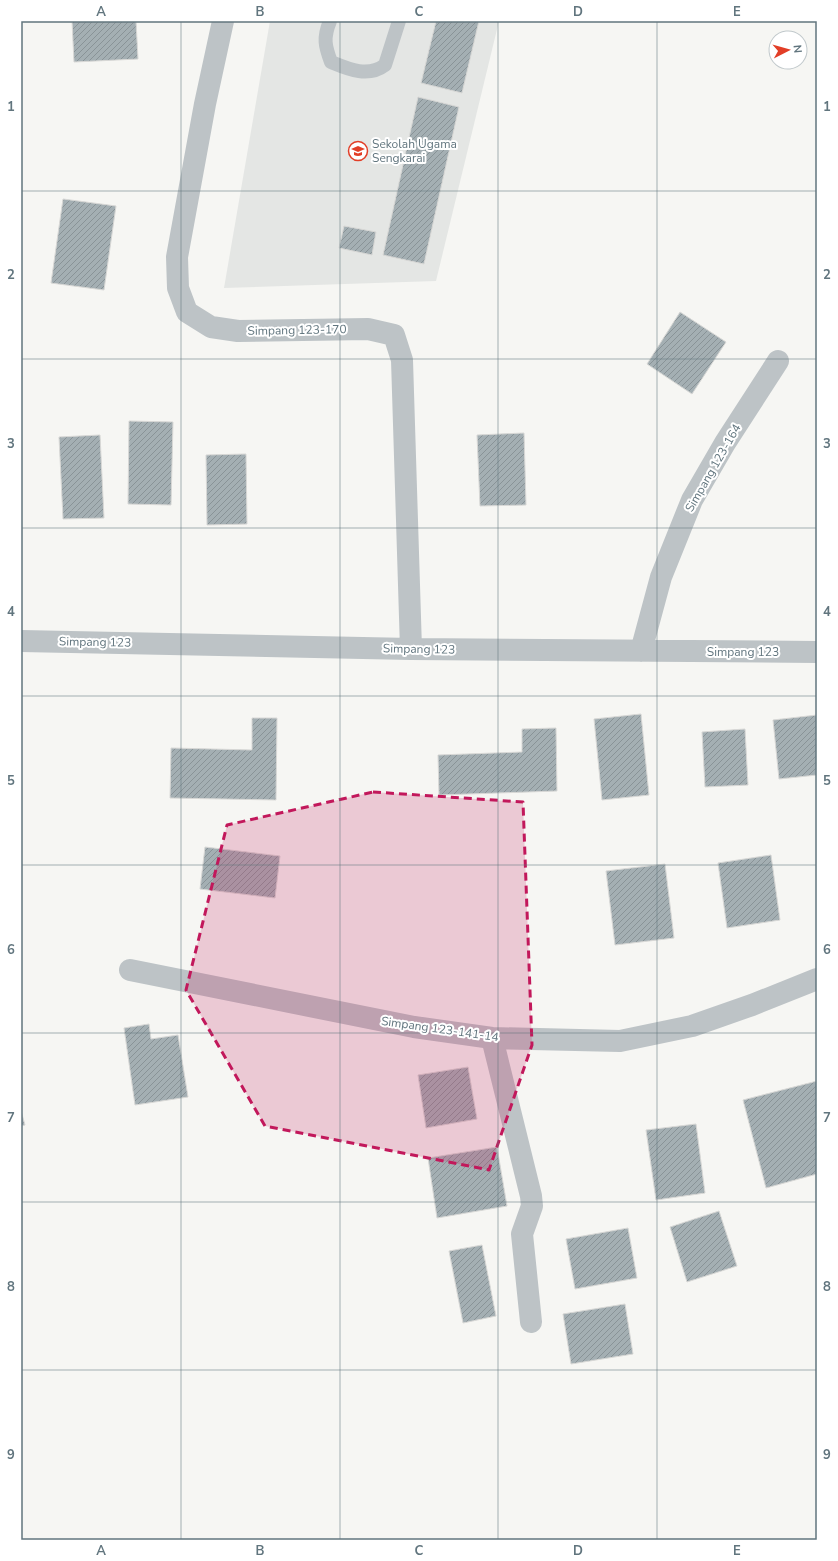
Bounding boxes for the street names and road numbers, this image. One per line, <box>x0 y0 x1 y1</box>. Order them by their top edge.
street label: Simpang 123-170 <box>247 321 347 339</box>
street label: Simpang 123-164 <box>681 421 745 515</box>
street label: Simpang 123 <box>59 633 131 651</box>
street label: Simpang 123 <box>383 640 455 658</box>
street label: Simpang 123 <box>707 644 779 660</box>
street label: Simpang 123-141-14 <box>380 1013 500 1045</box>

